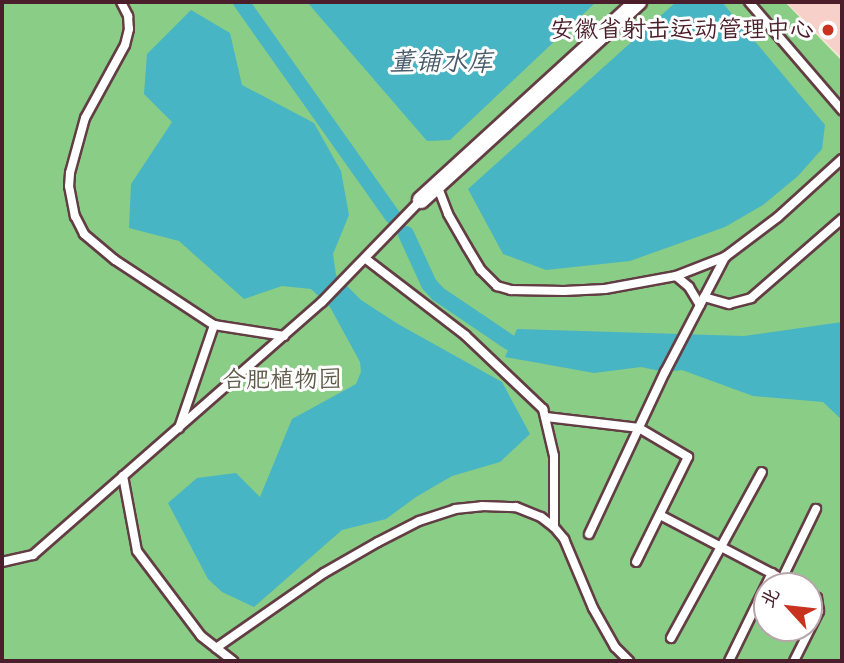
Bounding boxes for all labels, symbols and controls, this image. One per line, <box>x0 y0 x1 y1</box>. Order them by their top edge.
place label: 安徽省射击运动管理中心 <box>550 16 814 44</box>
marker: 安徽省射击运动管理中心 <box>820 22 836 38</box>
water label: 董铺水库 <box>389 47 493 79</box>
park label: 合肥植物园 <box>222 366 342 394</box>
north arrow <box>753 572 823 642</box>
text: 北 <box>756 584 785 612</box>

